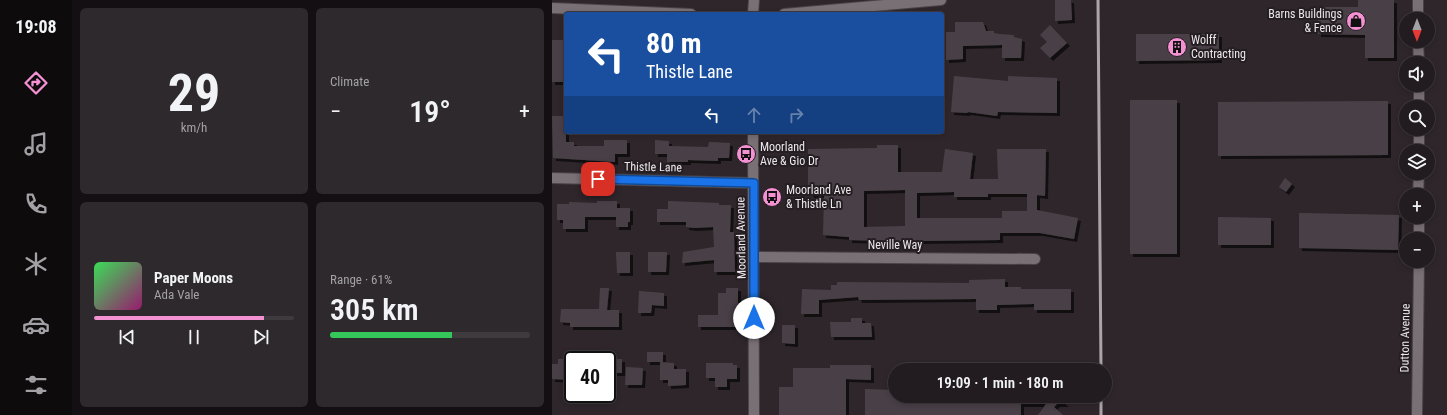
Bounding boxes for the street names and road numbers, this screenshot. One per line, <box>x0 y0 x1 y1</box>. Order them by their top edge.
street label: Thistle Lane <box>624 159 682 175</box>
street label: Moorland Avenue <box>733 196 749 279</box>
street label: Neville Way <box>868 238 922 252</box>
street label: Dutton Avenue <box>1397 303 1413 373</box>

